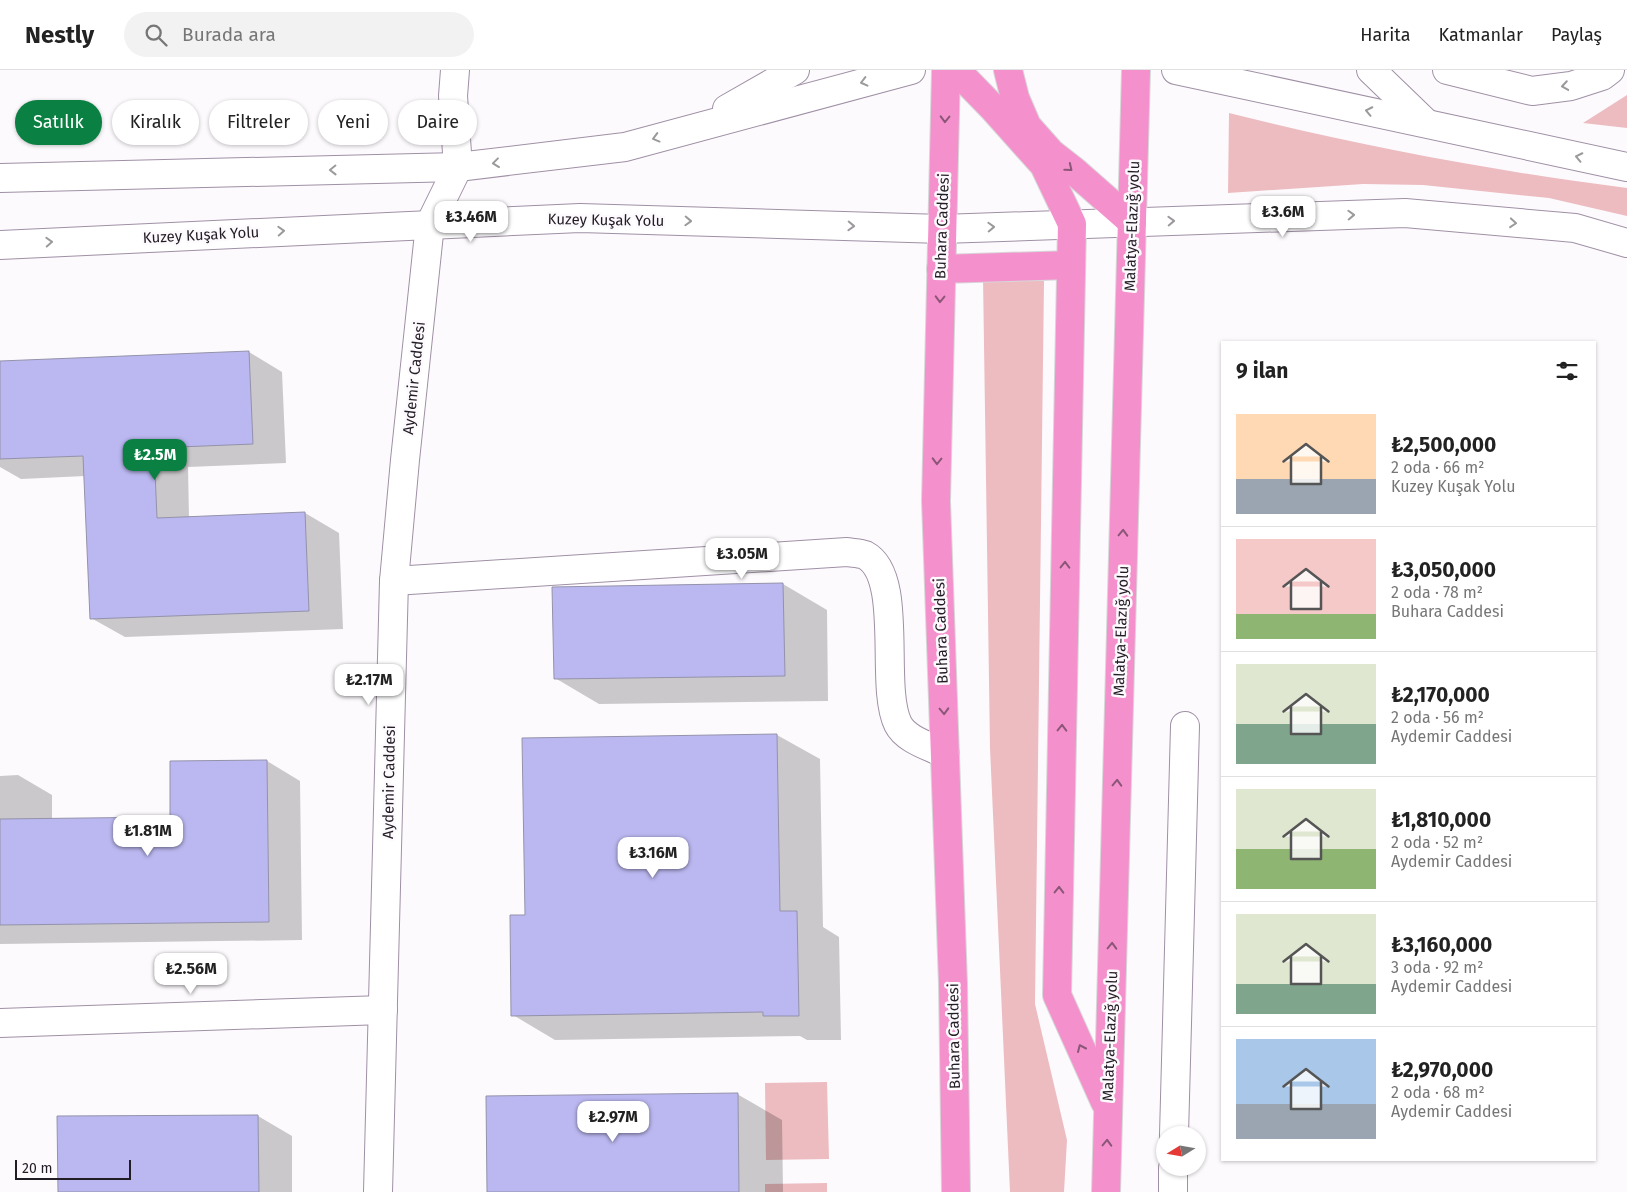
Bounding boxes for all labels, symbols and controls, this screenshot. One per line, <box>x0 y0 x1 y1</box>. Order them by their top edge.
search box <box>124 12 474 57</box>
text: Nestly <box>25 21 94 49</box>
icon: search <box>142 21 170 49</box>
text: Burada ara <box>182 23 276 46</box>
text: Harita <box>1360 24 1410 46</box>
text: Katmanlar <box>1438 24 1523 46</box>
text: Paylaş <box>1551 24 1602 46</box>
one-way arrow <box>860 77 868 87</box>
one-way arrow <box>1560 81 1569 91</box>
chip: Satılık <box>15 100 102 145</box>
chip: Kiralık <box>112 100 199 145</box>
chip: Filtreler <box>209 100 308 145</box>
chip: Yeni <box>318 100 388 145</box>
chip: Daire <box>398 100 477 145</box>
one-way arrow <box>1365 106 1374 117</box>
one-way arrow <box>940 115 950 123</box>
one-way arrow <box>652 133 661 143</box>
one-way arrow <box>1575 152 1584 163</box>
one-way arrow <box>491 157 499 168</box>
street label: Malatya-Elazığ yolu <box>1121 160 1143 292</box>
one-way arrow <box>1063 162 1072 170</box>
one-way arrow <box>329 165 337 175</box>
street label: Buhara Caddesi <box>931 173 953 279</box>
pin: ₺3.6M <box>1248 196 1318 238</box>
pin: ₺3.46M <box>430 200 512 243</box>
text: ₺3.6M <box>1262 202 1304 221</box>
text: ₺3.46M <box>445 207 497 226</box>
street label: Kuzey Kuşak Yolu <box>548 210 664 230</box>
one-way arrow <box>1348 210 1355 220</box>
one-way arrow <box>684 216 692 226</box>
one-way arrow <box>1168 216 1175 226</box>
one-way arrow <box>1509 217 1517 228</box>
one-way arrow <box>847 221 855 231</box>
one-way arrow <box>988 222 995 232</box>
street label: Kuzey Kuşak Yolu <box>142 223 260 247</box>
one-way arrow <box>278 226 285 236</box>
one-way arrow <box>45 237 53 248</box>
one-way arrow <box>935 295 946 303</box>
street label: Aydemir Caddesi <box>399 321 429 435</box>
icon: filters <box>1553 357 1581 385</box>
text: 9 ilan <box>1236 358 1288 384</box>
text: ₺2,500,000 <box>1391 432 1496 458</box>
icon: home <box>1276 434 1336 494</box>
pin: ₺2.5M <box>120 438 190 481</box>
text: ₺2.5M <box>134 445 176 464</box>
one-way arrow <box>931 457 942 465</box>
text: 2 oda · 66 m² <box>1391 458 1484 477</box>
text: Kuzey Kuşak Yolu <box>1391 477 1515 496</box>
one-way arrow <box>1118 529 1129 537</box>
pin: ₺3.05M <box>701 538 783 580</box>
text: ₺3.05M <box>716 544 768 563</box>
text: ₺3,050,000 <box>1391 557 1496 583</box>
icon: home <box>1276 559 1336 619</box>
one-way arrow <box>1060 561 1070 568</box>
street label: Malatya-Elazığ yolu <box>1110 565 1132 697</box>
street label: Buhara Caddesi <box>930 578 952 684</box>
text: 2 oda · 78 m² <box>1391 583 1483 602</box>
text: Buhara Caddesi <box>1391 602 1504 621</box>
pin: ₺2.17M <box>328 664 410 706</box>
text: ₺2.17M <box>346 670 393 689</box>
text: ₺2,170,000 <box>1391 682 1490 708</box>
icon: home <box>1276 684 1336 744</box>
one-way arrow <box>938 707 949 715</box>
text: 2 oda · 56 m² <box>1391 708 1484 727</box>
one-way arrow <box>1057 723 1067 731</box>
street label: Aydemir Caddesi <box>379 725 399 839</box>
text: Aydemir Caddesi <box>1391 727 1512 746</box>
one-way arrow <box>1112 779 1122 787</box>
text: ₺1,810,000 <box>1391 807 1491 833</box>
icon: home <box>1276 809 1336 869</box>
pin: ₺1.81M <box>107 814 189 857</box>
text: ₺1.81M <box>124 821 172 840</box>
text: 2 oda · 52 m² <box>1391 833 1483 852</box>
pin: ₺3.16M <box>612 836 694 879</box>
text: ₺3.16M <box>629 843 677 862</box>
text: Aydemir Caddesi <box>1391 852 1512 871</box>
one-way arrow <box>1054 886 1064 894</box>
text: ₺3,160,000 <box>1391 932 1492 958</box>
icon: home <box>1276 934 1336 994</box>
one-way arrow <box>1107 942 1118 950</box>
pin: ₺2.56M <box>150 952 232 995</box>
text: 3 oda · 92 m² <box>1391 958 1483 977</box>
text: ₺2.56M <box>165 959 217 978</box>
street label: Malatya-Elazığ yolu <box>1099 970 1121 1102</box>
text: Aydemir Caddesi <box>1391 977 1512 996</box>
street label: Buhara Caddesi <box>944 983 964 1089</box>
one-way arrow <box>1077 1044 1087 1053</box>
text: ₺2,970,000 <box>1391 1057 1493 1083</box>
icon: home <box>1276 1059 1336 1119</box>
text: 2 oda · 68 m² <box>1391 1083 1485 1102</box>
pin: ₺2.97M <box>572 1100 654 1143</box>
text: Aydemir Caddesi <box>1391 1102 1512 1121</box>
text: ₺2.97M <box>588 1107 638 1126</box>
north arrow <box>1156 1126 1206 1176</box>
map controls <box>1156 1126 1206 1176</box>
one-way arrow <box>1102 1139 1112 1147</box>
scale bar <box>15 1157 131 1180</box>
text: 20 m <box>22 1160 52 1177</box>

